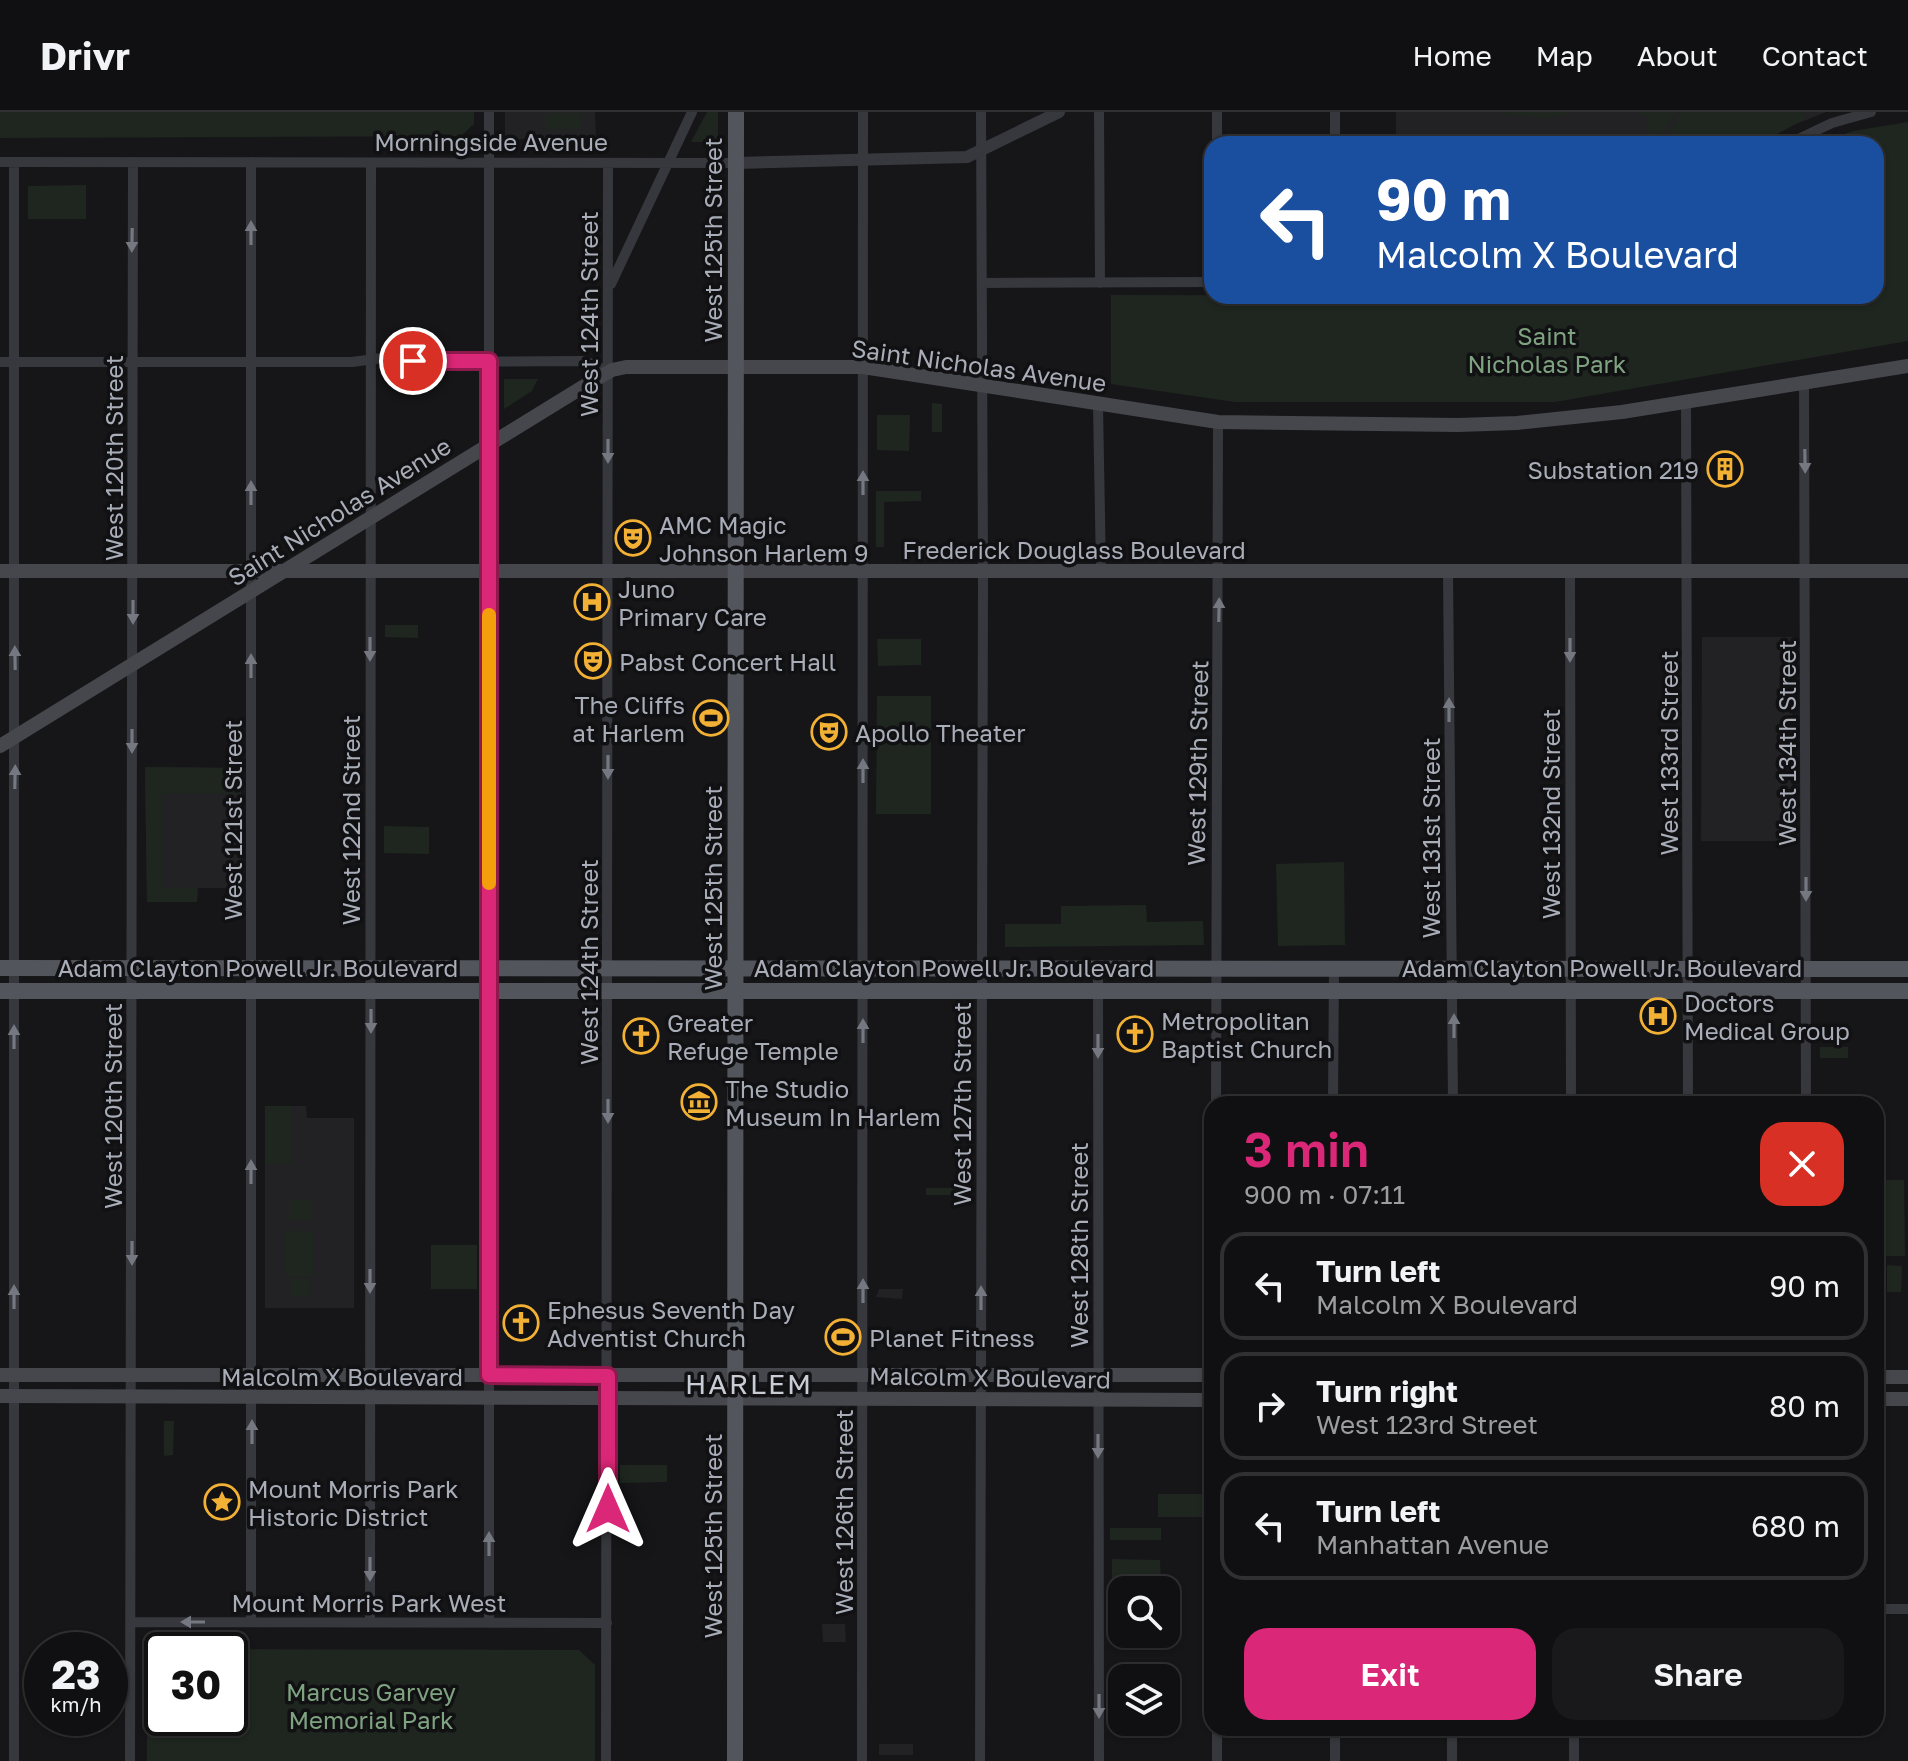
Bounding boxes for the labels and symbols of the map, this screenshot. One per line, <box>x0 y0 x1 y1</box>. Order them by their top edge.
street label: Morningside Avenue <box>374 127 608 156</box>
street label: West 125th Street <box>698 137 727 343</box>
street label: West 124th Street <box>574 211 603 417</box>
one-way arrow <box>245 220 257 245</box>
one-way arrow <box>126 228 138 253</box>
park label: Saint Nicholas Park <box>1468 321 1626 378</box>
pin <box>379 327 447 395</box>
street label: Saint Nicholas Avenue <box>850 333 1108 397</box>
street label: West 120th Street <box>99 355 128 561</box>
street label: Saint Nicholas Avenue <box>222 431 456 591</box>
one-way arrow <box>602 439 614 464</box>
one-way arrow <box>1799 449 1811 474</box>
building icon: Substation 219 <box>1706 450 1744 488</box>
place label: Substation 219 <box>1527 455 1699 484</box>
one-way arrow <box>857 470 869 495</box>
one-way arrow <box>245 480 257 505</box>
place label: AMC Magic Johnson Harlem 9 <box>659 510 868 567</box>
theatre icon: AMC Magic Johnson Harlem 9 <box>614 519 652 557</box>
street label: Frederick Douglass Boulevard <box>902 535 1246 564</box>
place label: Juno Primary Care <box>618 574 767 631</box>
hospital icon: Juno Primary Care <box>573 583 611 621</box>
one-way arrow <box>1213 597 1225 622</box>
one-way arrow <box>127 600 139 625</box>
one-way arrow <box>364 637 376 662</box>
one-way arrow <box>1564 638 1576 663</box>
street label: West 134th Street <box>1772 640 1801 846</box>
theatre icon: Pabst Concert Hall <box>574 642 612 680</box>
one-way arrow <box>9 645 21 670</box>
place label: Pabst Concert Hall <box>619 647 836 676</box>
street label: West 133rd Street <box>1654 651 1683 855</box>
one-way arrow <box>245 653 257 678</box>
street label: West 129th Street <box>1181 660 1213 866</box>
place label: The Cliffs at Harlem <box>572 690 685 747</box>
one-way arrow <box>1443 697 1455 722</box>
sports icon: The Cliffs at Harlem <box>692 699 730 737</box>
street label: West 132nd Street <box>1536 709 1565 919</box>
theatre icon: Apollo Theater <box>810 713 848 751</box>
street label: West 122nd Street <box>336 715 365 925</box>
place label: Apollo Theater <box>855 718 1026 747</box>
street label: West 121st Street <box>218 720 247 920</box>
one-way arrow <box>126 729 138 754</box>
street label: West 131st Street <box>1416 738 1445 939</box>
one-way arrow <box>602 755 614 780</box>
one-way arrow <box>857 758 869 783</box>
one-way arrow <box>9 764 22 789</box>
street label: West 125th Street <box>698 785 727 991</box>
street label: West 124th Street <box>574 859 603 1065</box>
one-way arrow <box>1800 877 1813 902</box>
street label: Adam Clayton Powell Jr. Boulevard <box>58 953 458 982</box>
street label: Adam Clayton Powell Jr. Boulevard <box>754 953 1154 982</box>
street label: Adam Clayton Powell Jr. Boulevard <box>1402 953 1802 982</box>
place label: Doctors Medical Group <box>1684 988 1850 1045</box>
hospital icon: Doctors Medical Group <box>1639 997 1677 1035</box>
street label: West 127th Street <box>947 1002 976 1206</box>
street label: West 120th Street <box>98 1003 127 1209</box>
place label: Metropolitan Baptist Church <box>1161 1006 1332 1063</box>
place label: Greater Refuge Temple <box>667 1008 839 1065</box>
one-way arrow <box>365 1009 377 1034</box>
one-way arrow <box>1448 1013 1460 1038</box>
church icon: Metropolitan Baptist Church <box>1116 1015 1154 1053</box>
church icon: Greater Refuge Temple <box>622 1017 660 1055</box>
one-way arrow <box>857 1018 869 1043</box>
one-way arrow <box>8 1024 20 1049</box>
one-way arrow <box>1092 1034 1104 1059</box>
place label: The Studio Museum In Harlem <box>725 1074 941 1131</box>
museum icon: The Studio Museum In Harlem <box>680 1083 718 1121</box>
one-way arrow <box>602 1099 614 1124</box>
street label: West 128th Street <box>1064 1142 1093 1348</box>
one-way arrow <box>245 1159 257 1184</box>
one-way arrow <box>126 1241 139 1266</box>
one-way arrow <box>364 1269 376 1294</box>
one-way arrow <box>857 1278 869 1303</box>
one-way arrow <box>8 1284 20 1309</box>
one-way arrow <box>975 1285 987 1310</box>
place label: Ephesus Seventh Day Adventist Church <box>547 1295 795 1352</box>
church icon: Ephesus Seventh Day Adventist Church <box>502 1304 540 1342</box>
sports icon: Planet Fitness <box>824 1318 862 1356</box>
place label: Planet Fitness <box>869 1323 1035 1352</box>
street label: Malcolm X Boulevard <box>869 1360 1111 1394</box>
street label: Malcolm X Boulevard <box>221 1362 463 1391</box>
district label: HARLEM <box>685 1367 813 1400</box>
street label: West 126th Street <box>829 1409 858 1615</box>
one-way arrow <box>246 1419 258 1444</box>
street label: West 125th Street <box>698 1433 727 1639</box>
one-way arrow <box>1092 1434 1104 1459</box>
position arrow <box>566 1467 650 1551</box>
place label: Mount Morris Park Historic District <box>248 1474 459 1531</box>
place icon: Mount Morris Park Historic District <box>203 1483 241 1521</box>
one-way arrow <box>483 1531 495 1556</box>
one-way arrow <box>364 1557 376 1582</box>
street label: Mount Morris Park West <box>232 1588 506 1617</box>
one-way arrow <box>180 1616 205 1628</box>
speed limit sign: 30 <box>144 1632 248 1736</box>
park label: Marcus Garvey Memorial Park <box>286 1677 456 1734</box>
one-way arrow <box>1093 1694 1105 1719</box>

